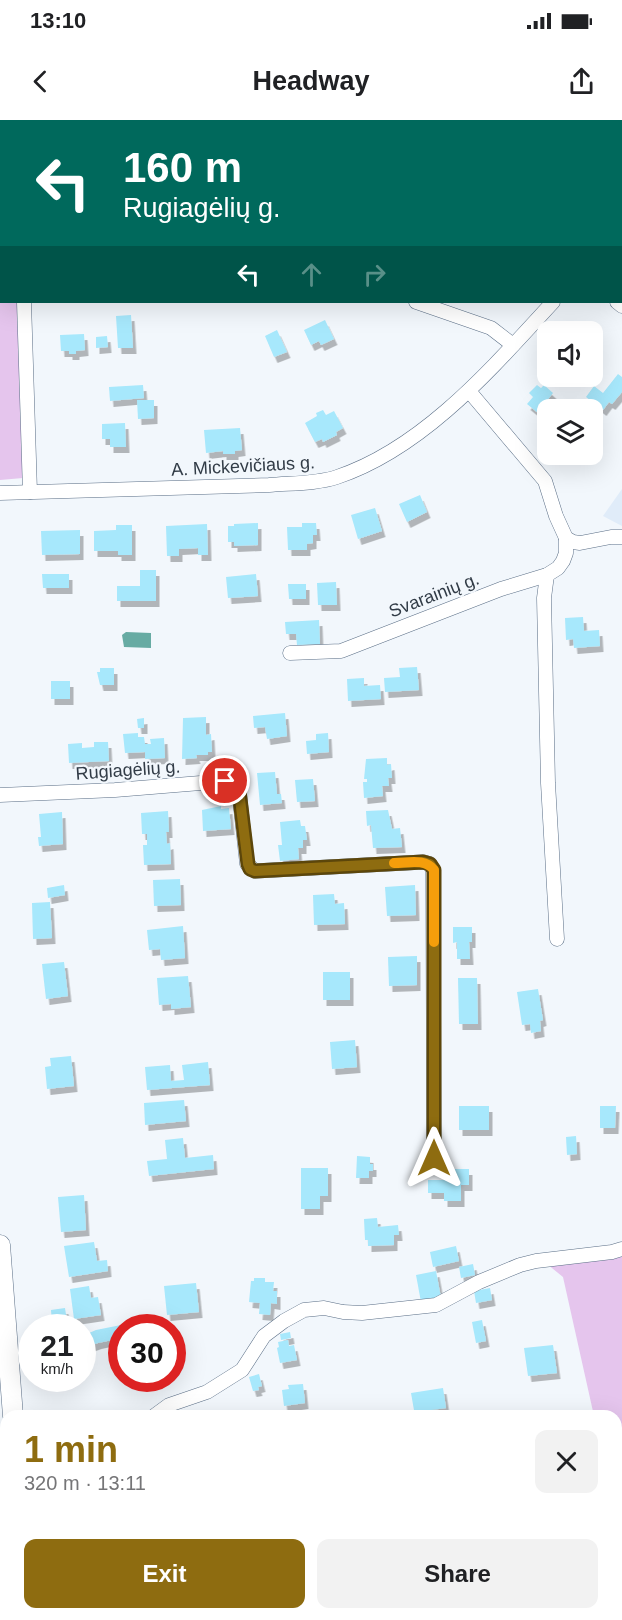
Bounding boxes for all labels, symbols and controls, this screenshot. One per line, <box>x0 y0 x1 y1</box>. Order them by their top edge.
text: 13:10 <box>30 8 86 33</box>
icon: back <box>24 65 57 98</box>
icon: share <box>565 65 598 98</box>
text: Headway <box>252 66 370 96</box>
icon: left <box>24 144 102 222</box>
text: 160 m <box>123 144 242 191</box>
text: Rugiagėlių g. <box>123 193 281 223</box>
icon: left <box>232 258 265 291</box>
icon: ahead <box>295 258 328 291</box>
icon: right <box>358 258 391 291</box>
map controls <box>537 321 603 465</box>
button: sound <box>537 321 603 387</box>
button: layers <box>537 399 603 465</box>
street label: A. Mickevičiaus g. <box>171 452 315 480</box>
street label: Svarainių g. <box>386 569 482 621</box>
pin <box>199 755 250 806</box>
street label: Rugiagėlių g. <box>75 756 181 784</box>
icon: arrive <box>208 764 241 797</box>
position arrow <box>402 1126 466 1190</box>
speed limit sign: 30 <box>108 1314 186 1392</box>
text: 21 <box>40 1329 74 1362</box>
text: km/h <box>41 1360 73 1377</box>
text: 1 min <box>24 1429 118 1470</box>
button: close <box>535 1430 598 1493</box>
text: 320 m · 13:11 <box>24 1472 146 1494</box>
button: Exit <box>24 1539 305 1608</box>
button: Share <box>317 1539 598 1608</box>

